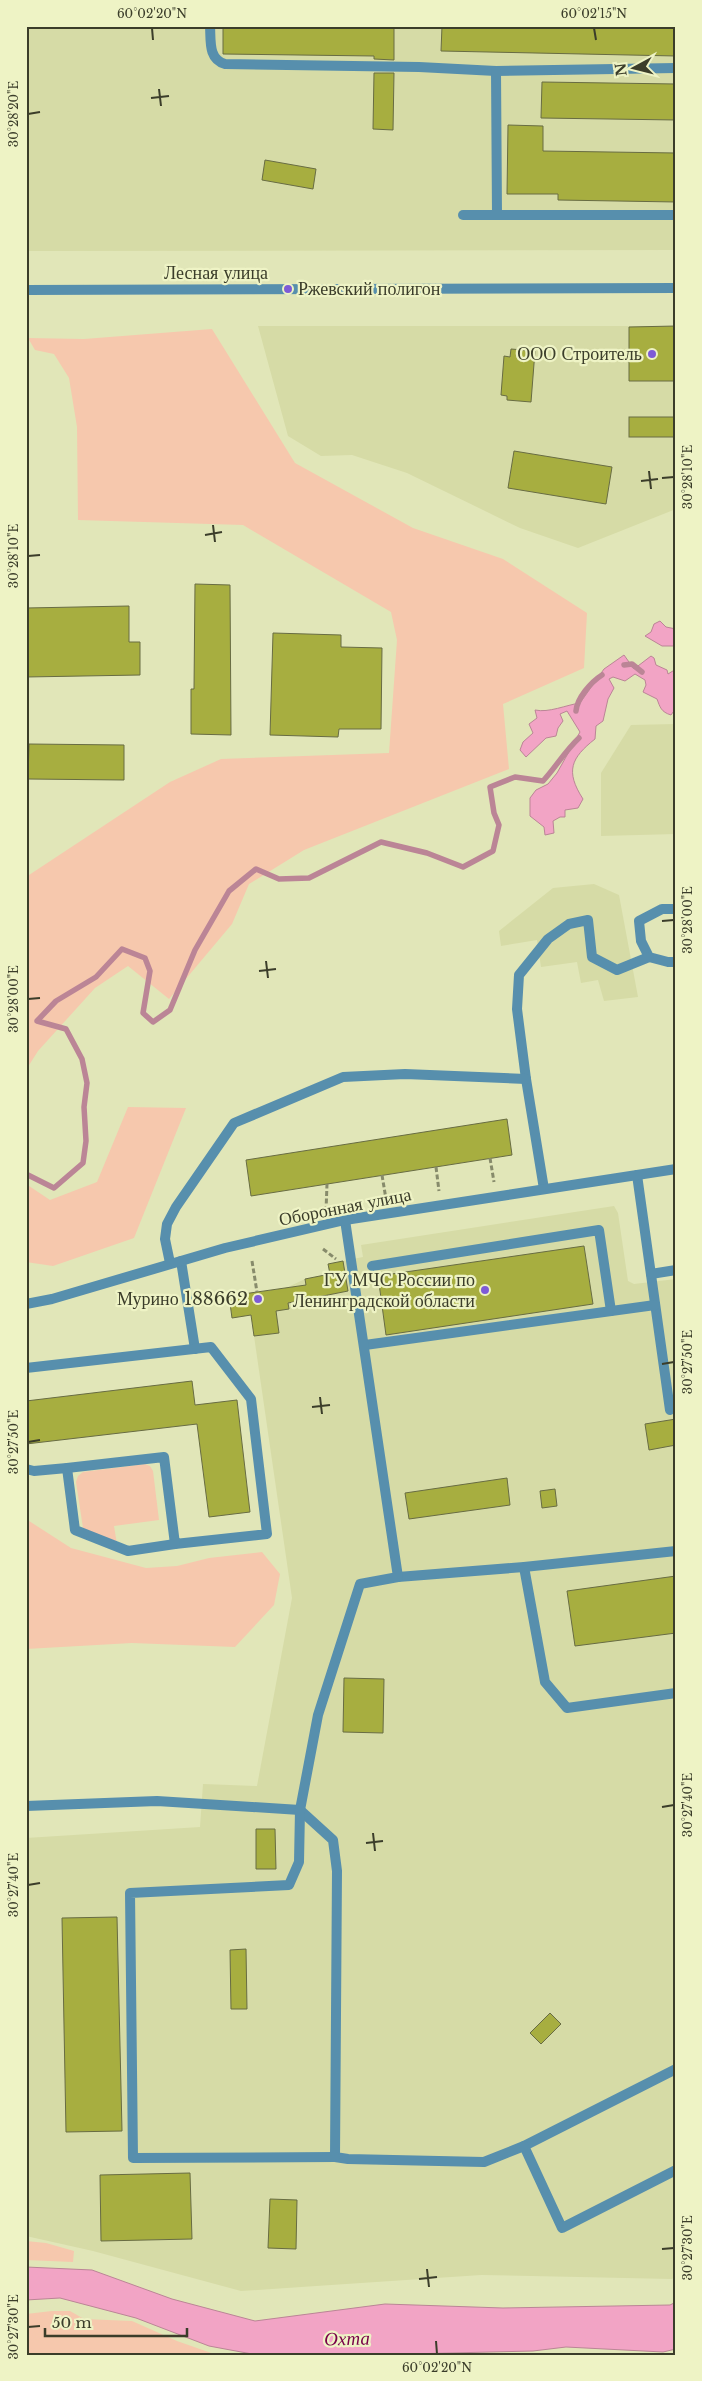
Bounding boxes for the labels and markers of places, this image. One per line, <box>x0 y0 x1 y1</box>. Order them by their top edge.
place label: Ржевский полигон <box>298 278 441 300</box>
marker: Ржевский полигон <box>282 283 294 295</box>
place label: ООО Строитель <box>517 343 642 365</box>
marker: ООО Строитель <box>646 348 658 360</box>
place label: ГУ МЧС России по Ленинградской области <box>293 1269 475 1312</box>
marker: ГУ МЧС России по Ленинградской области <box>479 1284 491 1296</box>
place label: Мурино 188662 <box>117 1288 248 1310</box>
marker: Мурино 188662 <box>252 1293 264 1305</box>

